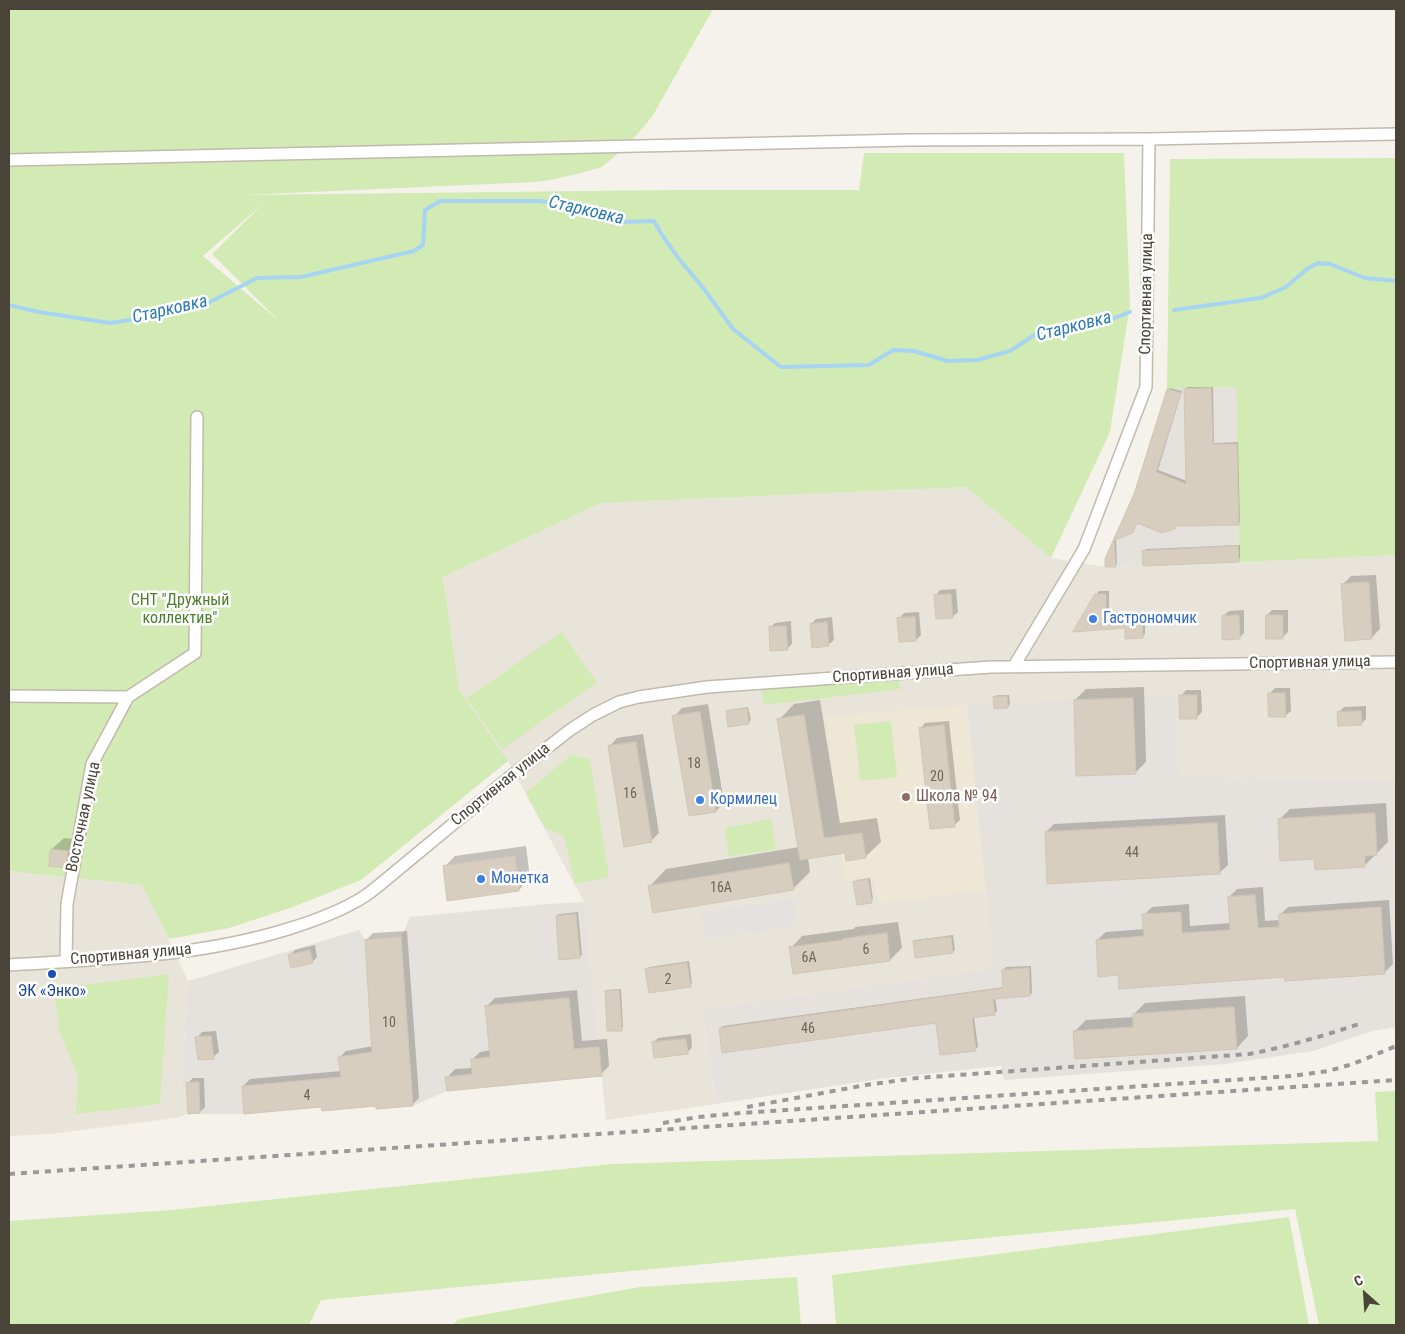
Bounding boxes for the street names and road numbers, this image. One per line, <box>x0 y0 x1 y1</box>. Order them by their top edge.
street label: Спортивная улица <box>1136 233 1158 355</box>
street label: Спортивная улица <box>1249 652 1371 674</box>
street label: Спортивная улица <box>832 660 954 688</box>
street label: Спортивная улица <box>448 739 554 831</box>
street label: Восточная улица <box>63 760 105 874</box>
street label: Спортивная улица <box>70 940 192 970</box>

